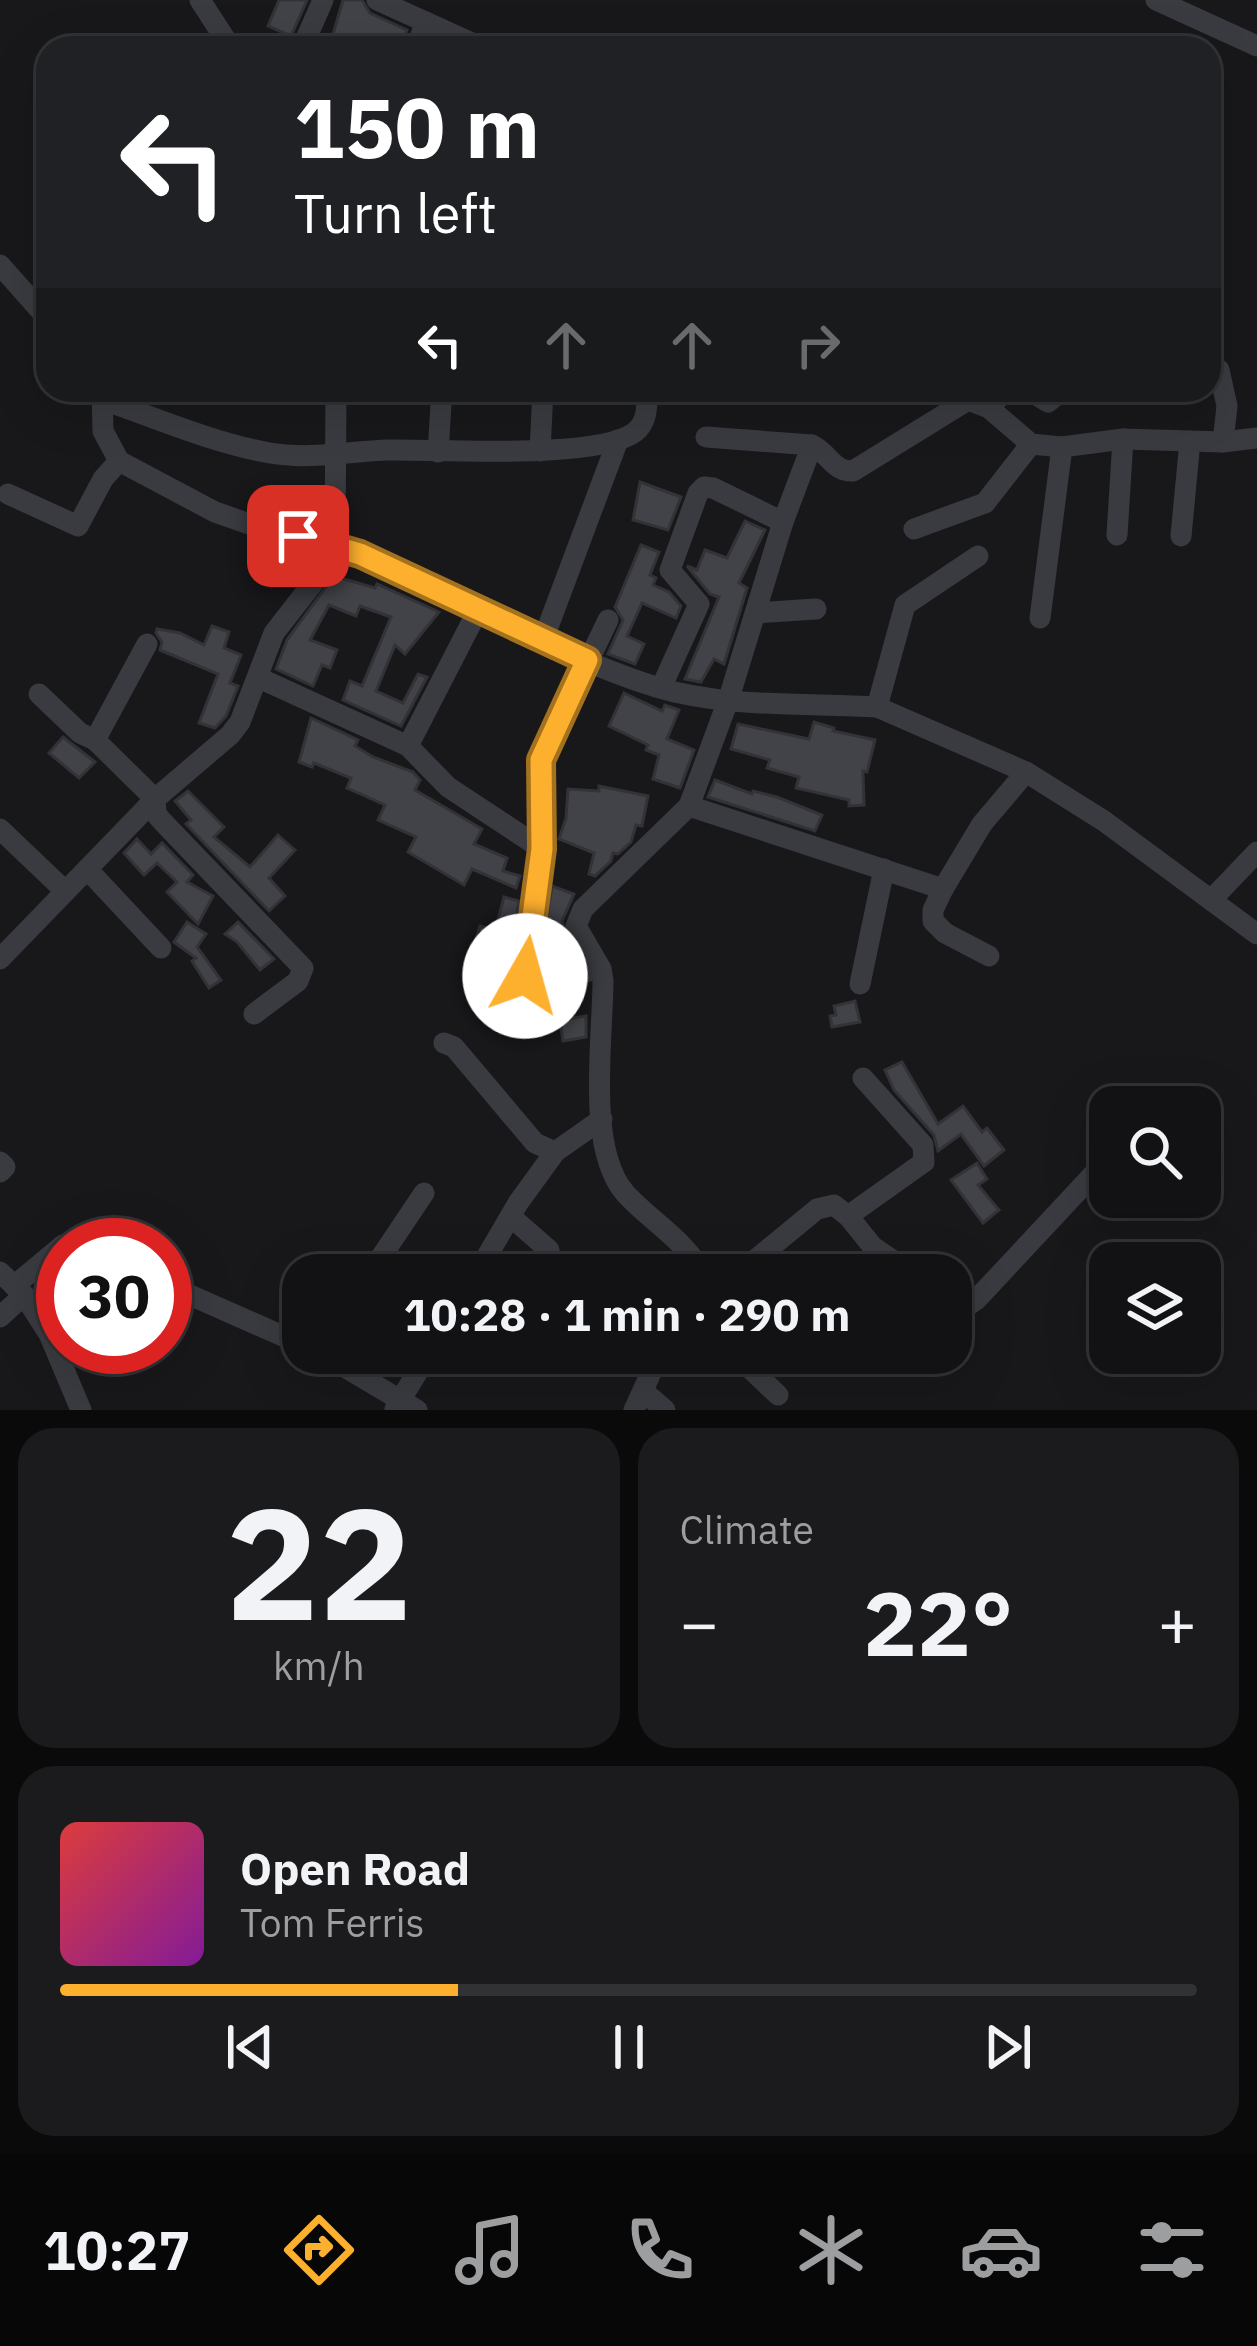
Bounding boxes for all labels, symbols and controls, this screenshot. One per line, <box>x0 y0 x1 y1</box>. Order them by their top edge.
text: 150 m <box>294 72 540 181</box>
icon: left <box>96 84 252 240</box>
text: Turn left <box>294 178 497 248</box>
icon: left <box>407 312 473 378</box>
icon: ahead <box>533 312 599 378</box>
icon: ahead <box>659 312 725 378</box>
icon: right <box>785 312 851 378</box>
pin <box>247 485 349 587</box>
icon: arrive <box>265 503 331 569</box>
position arrow <box>462 913 588 1039</box>
map controls <box>1089 1086 1221 1374</box>
button: search <box>1089 1086 1221 1218</box>
speed limit sign: 30 <box>36 1218 192 1374</box>
button: layers <box>1089 1242 1221 1374</box>
text: 10:28 · 1 min · 290 m <box>404 1285 850 1343</box>
text: 22 <box>225 1460 412 1663</box>
text: Climate <box>680 1504 814 1555</box>
text: 22° <box>863 1564 1013 1681</box>
text: − <box>680 1579 719 1665</box>
text: + <box>1157 1579 1197 1665</box>
text: km/h <box>273 1640 365 1691</box>
text: Open Road <box>240 1839 470 1897</box>
text: Tom Ferris <box>240 1897 424 1948</box>
icon: previous <box>217 2014 283 2080</box>
icon: pause <box>596 2014 662 2080</box>
icon: next <box>975 2014 1041 2080</box>
icon: directions <box>277 2208 361 2292</box>
icon: music <box>448 2208 532 2292</box>
icon: phone <box>618 2208 702 2292</box>
icon: climate <box>789 2208 873 2292</box>
icon: car <box>959 2208 1043 2292</box>
icon: filters <box>1130 2208 1214 2292</box>
text: 10:27 <box>43 2215 191 2285</box>

